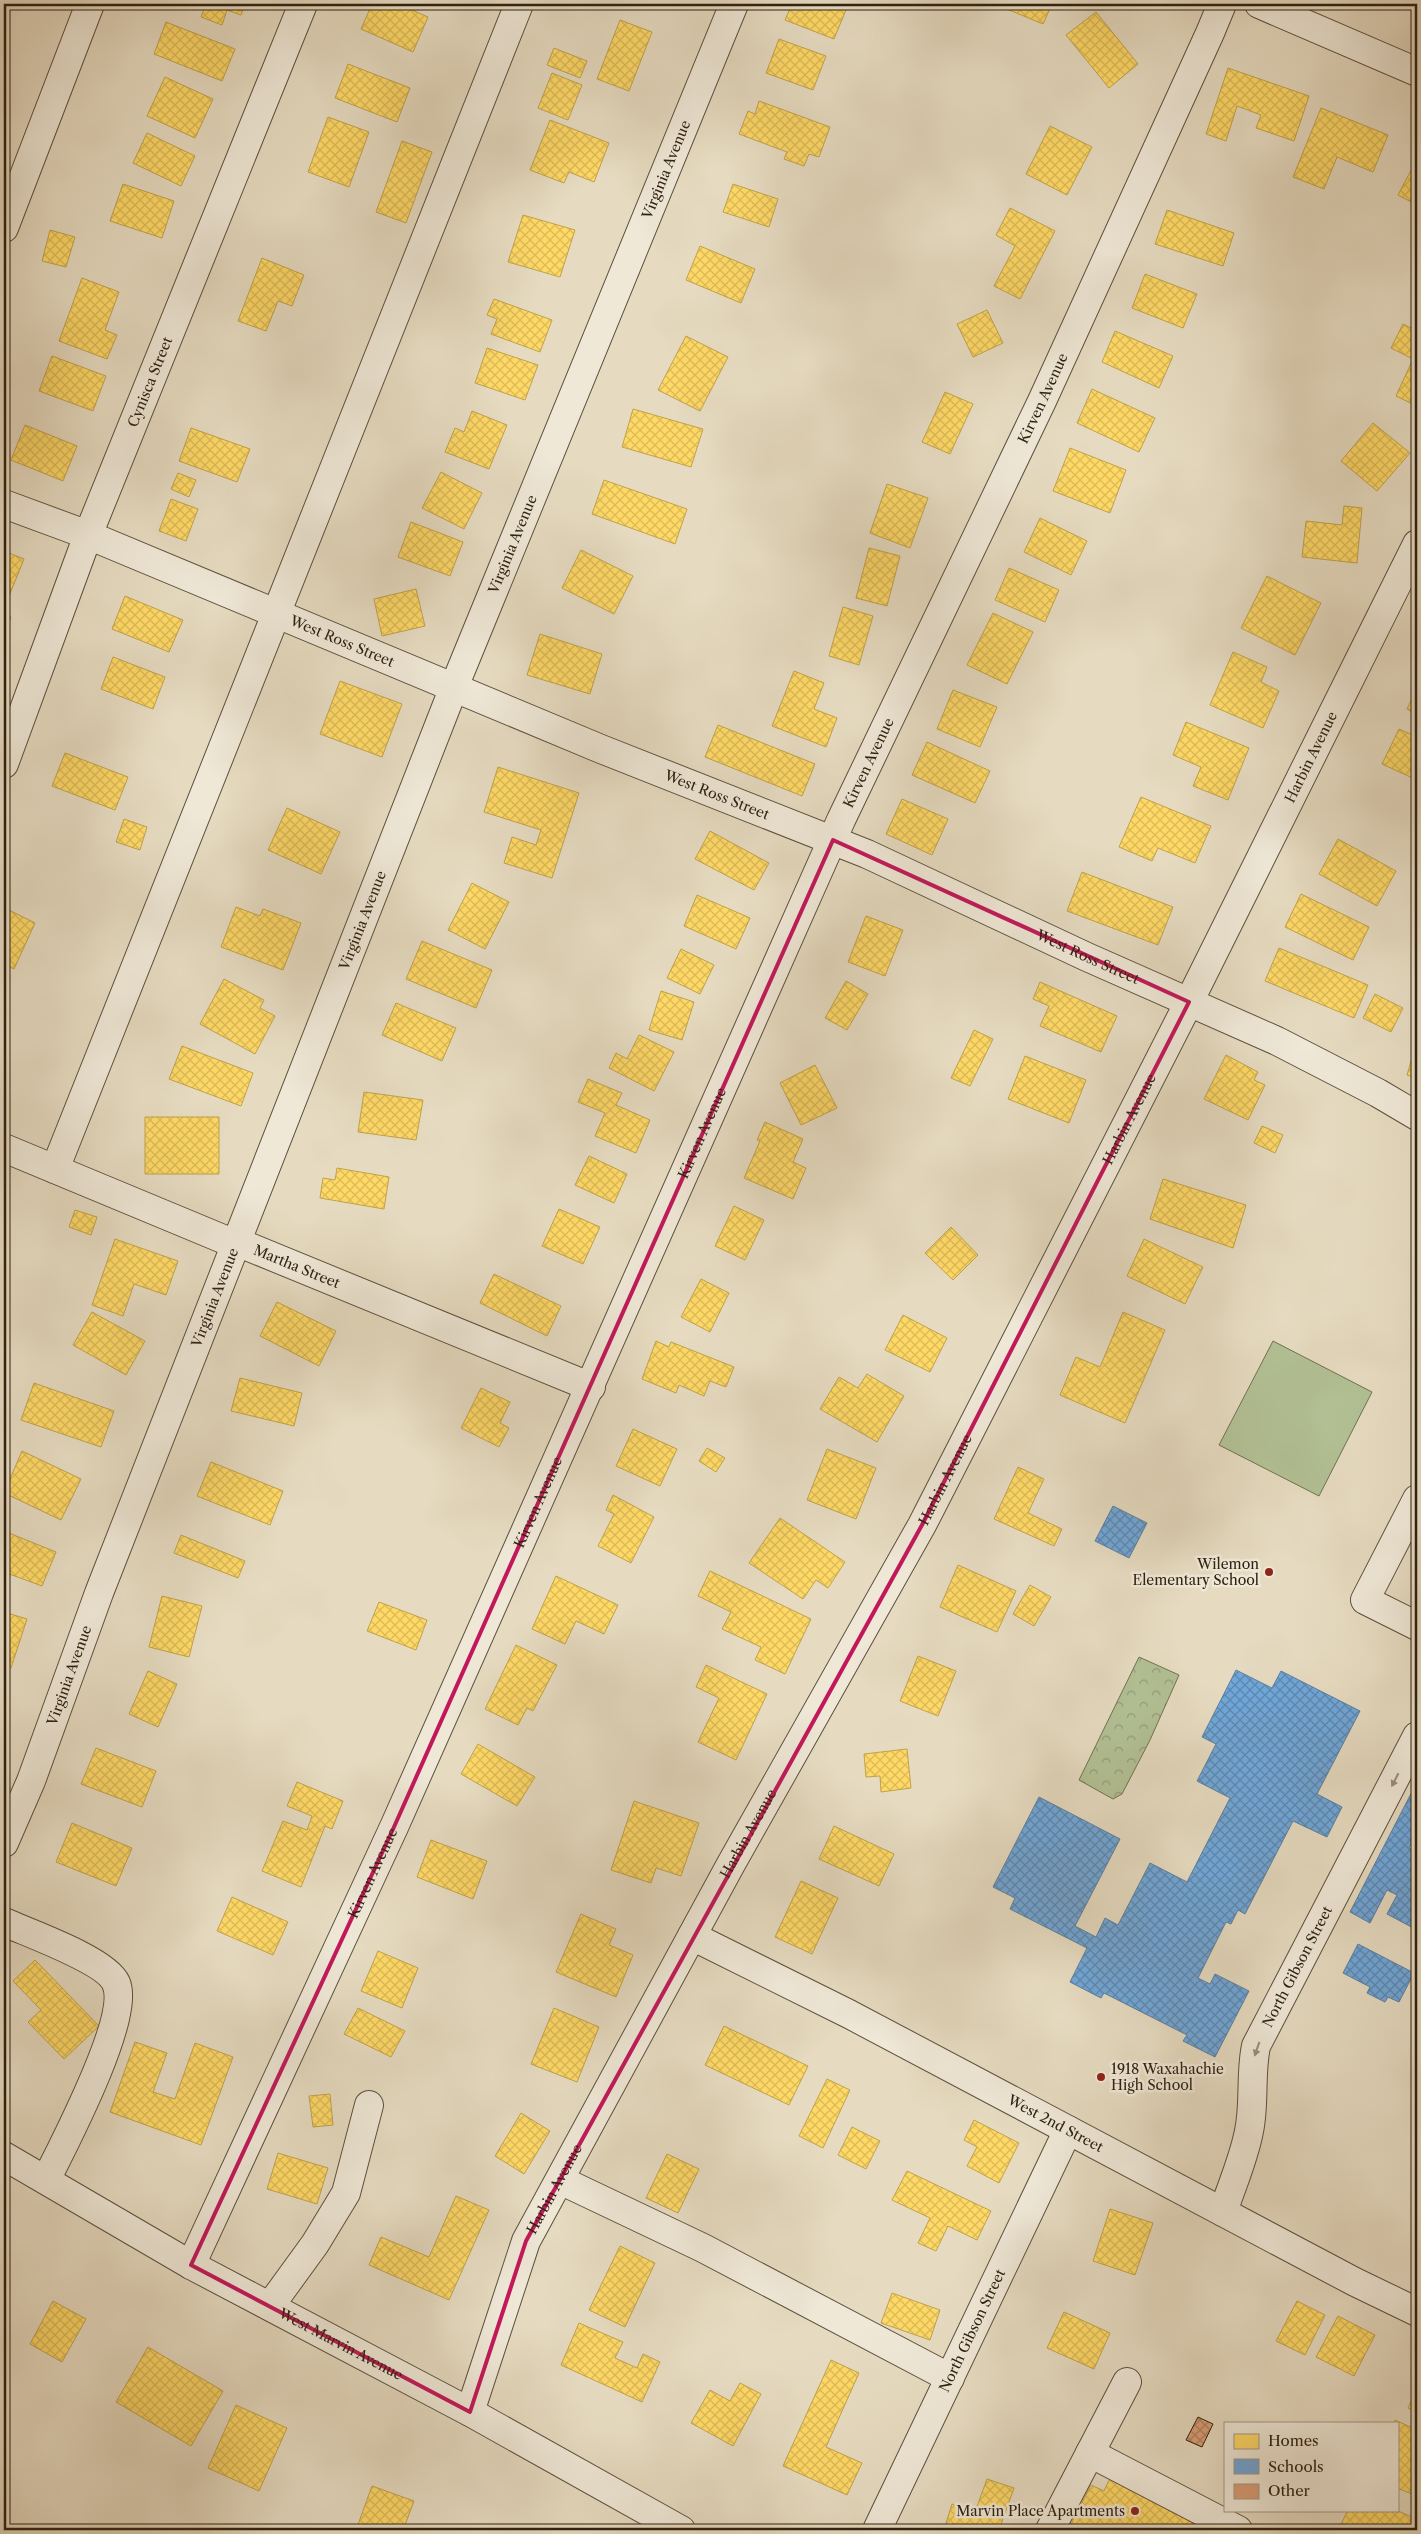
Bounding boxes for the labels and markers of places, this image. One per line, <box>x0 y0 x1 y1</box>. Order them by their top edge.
place label: Wilemon Elementary School <box>1133 1555 1259 1589</box>
marker: Wilemon Elementary School <box>1263 1566 1275 1578</box>
place label: 1918 Waxahachie High School <box>1111 2060 1224 2094</box>
marker: 1918 Waxahachie High School <box>1095 2071 1107 2083</box>
place label: Marvin Place Apartments <box>956 2502 1125 2520</box>
marker: Marvin Place Apartments <box>1129 2505 1141 2517</box>

